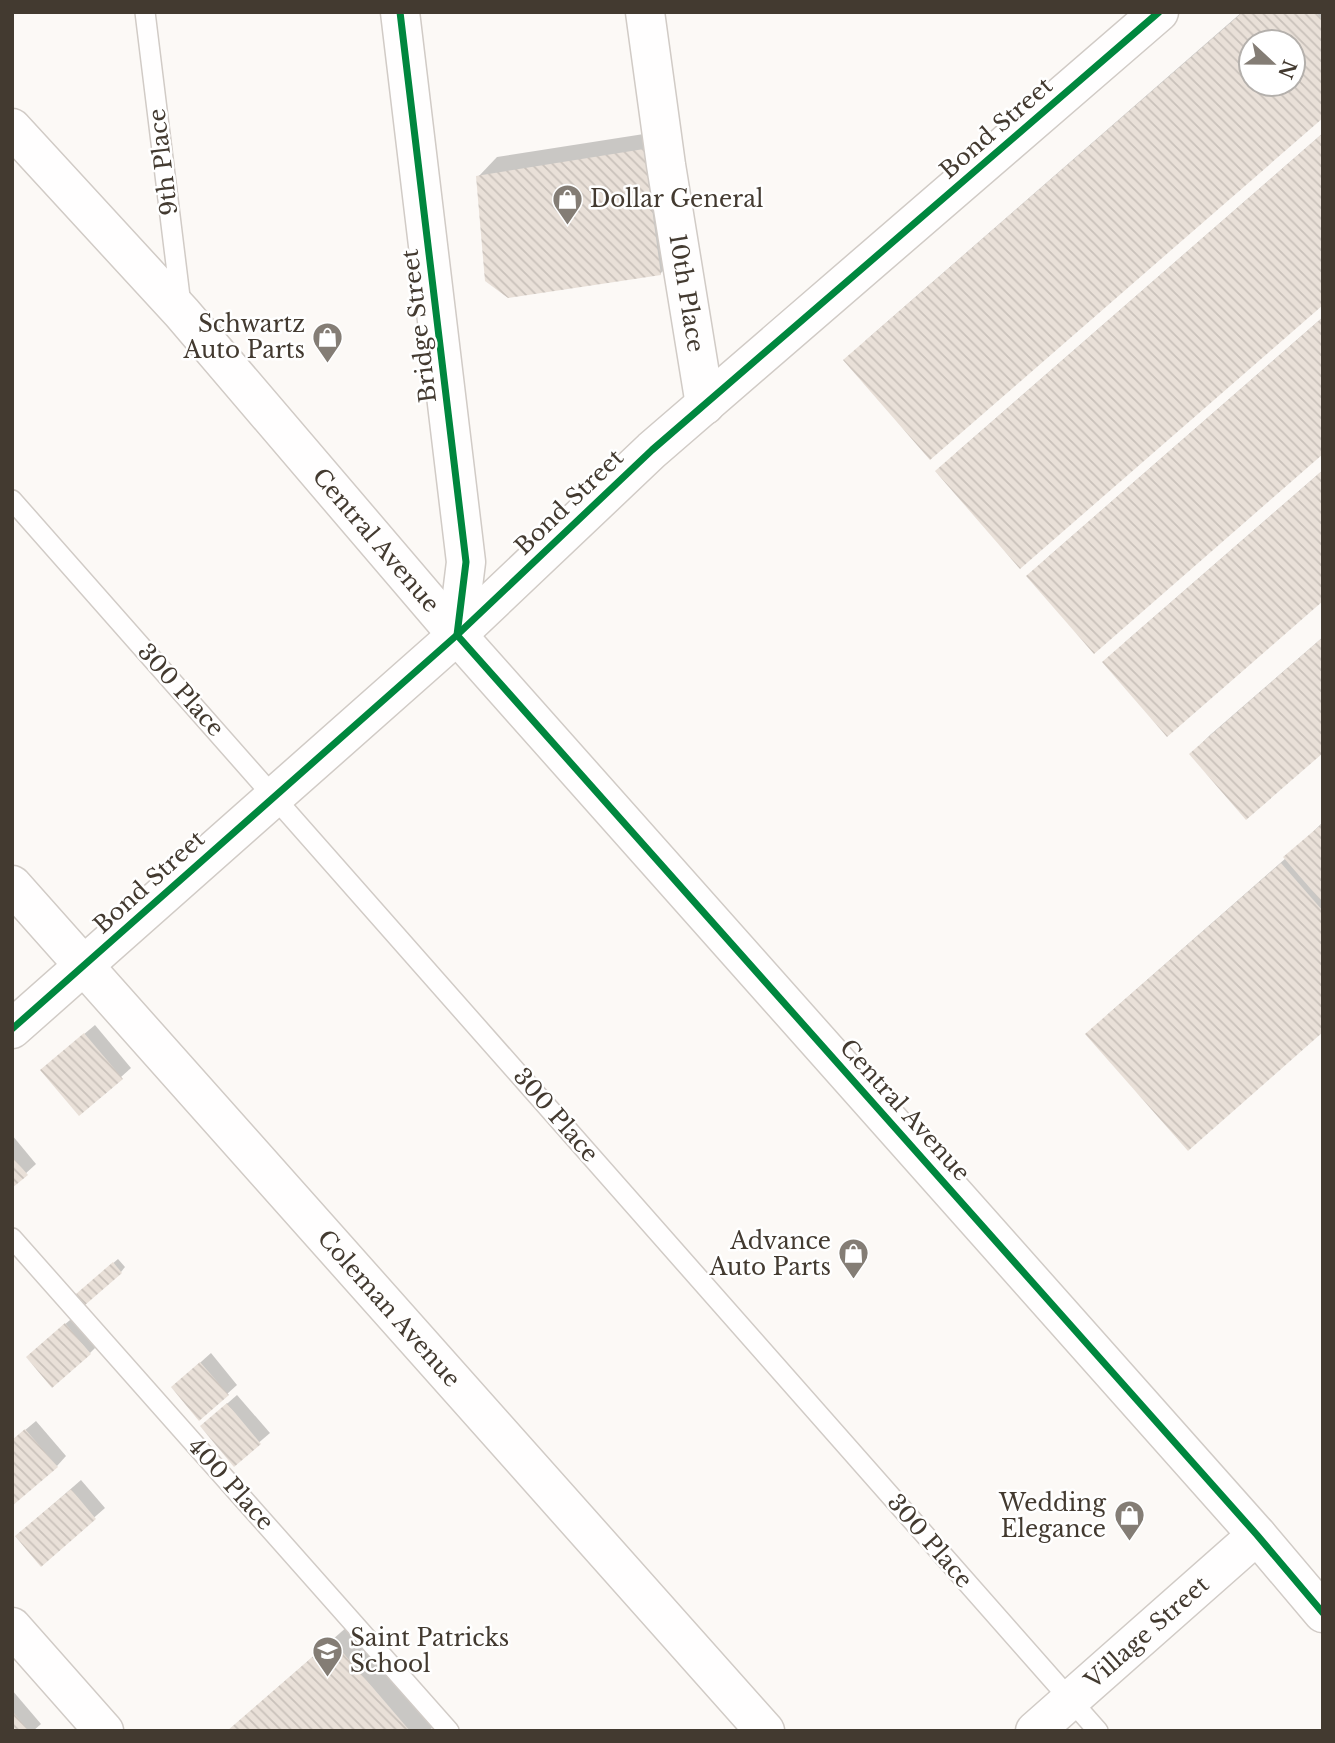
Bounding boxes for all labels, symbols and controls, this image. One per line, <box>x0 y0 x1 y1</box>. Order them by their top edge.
north arrow <box>1237 28 1307 98</box>
text: N <box>1273 57 1301 82</box>
street label: Bond Street <box>934 71 1058 184</box>
street label: 9th Place <box>143 107 183 217</box>
shop icon: Dollar General <box>550 182 584 226</box>
place label: Dollar General <box>590 185 763 213</box>
street label: 10th Place <box>663 232 710 354</box>
street label: Bridge Street <box>396 247 442 404</box>
place label: Schwartz Auto Parts <box>182 310 305 364</box>
shop icon: Schwartz Auto Parts <box>311 320 345 364</box>
street label: Bond Street <box>509 443 629 561</box>
street label: Central Avenue <box>307 462 445 618</box>
street label: 300 Place <box>132 638 230 742</box>
street label: Bond Street <box>88 825 211 939</box>
street label: Central Avenue <box>834 1034 976 1186</box>
street label: 300 Place <box>508 1062 604 1168</box>
street label: Coleman Avenue <box>312 1224 466 1393</box>
place label: Advance Auto Parts <box>708 1227 831 1281</box>
shop icon: Advance Auto Parts <box>837 1237 871 1281</box>
street label: 400 Place <box>182 1432 280 1536</box>
street label: 300 Place <box>882 1488 978 1594</box>
place label: Wedding Elegance <box>998 1489 1106 1543</box>
shop icon: Wedding Elegance <box>1112 1499 1146 1543</box>
street label: Village Street <box>1078 1570 1215 1695</box>
place label: Saint Patricks School <box>350 1624 509 1678</box>
school or university icon: Saint Patricks School <box>310 1634 344 1678</box>

